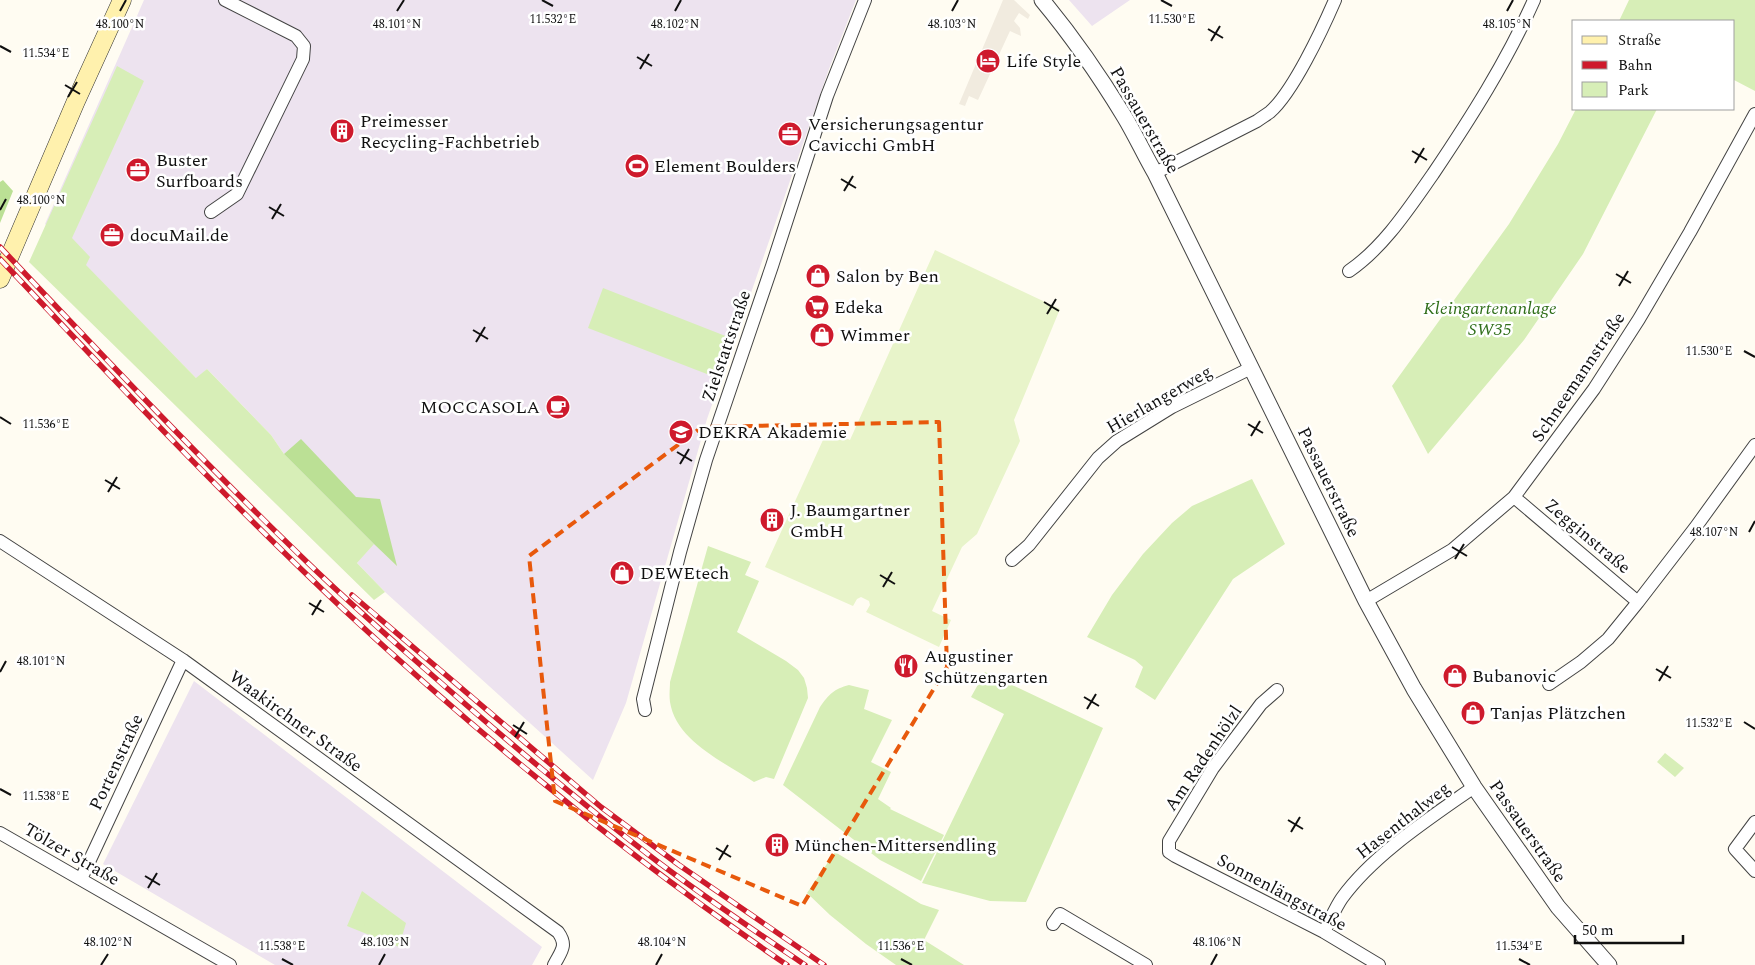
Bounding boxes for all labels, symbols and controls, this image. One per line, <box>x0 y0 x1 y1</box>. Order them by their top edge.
text: 11.532°E <box>530 10 576 29</box>
text: 11.530°E <box>1149 10 1195 29</box>
text: 48.100°N <box>96 15 144 34</box>
text: 48.101°N <box>373 15 421 34</box>
text: 48.102°N <box>651 15 699 34</box>
text: 48.103°N <box>928 15 976 34</box>
text: 48.105°N <box>1483 15 1531 34</box>
legend <box>1572 20 1735 110</box>
text: Straße <box>1618 29 1661 52</box>
text: 11.534°E <box>23 44 69 63</box>
hotel icon: Life Style <box>975 48 1001 74</box>
place label: Life Style <box>1006 48 1081 75</box>
text: Bahn <box>1618 54 1653 77</box>
street label: Passauerstraße <box>1103 62 1186 179</box>
text: Park <box>1618 79 1649 102</box>
place label: Preimesser Recycling-Fachbetrieb <box>360 108 540 156</box>
place label: Versicherungsagentur Cavicchi GmbH <box>808 111 984 159</box>
building icon: Preimesser Recycling-Fachbetrieb <box>329 118 355 144</box>
office icon: Versicherungsagentur Cavicchi GmbH <box>777 121 803 147</box>
place label: Buster Surfboards <box>156 147 243 195</box>
sports icon: Element Boulders <box>624 153 650 179</box>
place label: Element Boulders <box>654 153 796 180</box>
office icon: Buster Surfboards <box>125 157 151 183</box>
text: 48.100°N <box>17 191 65 210</box>
office icon: docuMail.de <box>99 222 125 248</box>
place label: docuMail.de <box>130 222 229 249</box>
shop icon: Salon by Ben <box>805 263 831 289</box>
place label: Salon by Ben <box>836 263 939 290</box>
street label: Zielstattstraße <box>695 287 758 406</box>
supermarket icon: Edeka <box>804 294 830 320</box>
place label: Edeka <box>834 294 883 321</box>
park label: Kleingartenanlage SW35 <box>1423 295 1557 343</box>
street label: Schneemannstraße <box>1525 307 1632 448</box>
shop icon: Wimmer <box>809 322 835 348</box>
place label: Wimmer <box>840 322 910 349</box>
text: 11.530°E <box>1686 342 1732 361</box>
street label: Hierlangerweg <box>1101 358 1217 441</box>
place label: MOCCASOLA <box>420 394 540 421</box>
cafe icon: MOCCASOLA <box>545 394 571 420</box>
text: 11.536°E <box>23 415 69 434</box>
school or university icon: DEKRA Akademie <box>668 419 694 445</box>
place label: DEKRA Akademie <box>698 419 847 446</box>
street label: Passauerstraße <box>1290 422 1367 542</box>
street label: Zegginstraße <box>1539 492 1637 581</box>
place label: J. Baumgartner GmbH <box>790 497 910 545</box>
building icon: J. Baumgartner GmbH <box>759 507 785 533</box>
text: 48.107°N <box>1690 523 1738 542</box>
shop icon: DEWEtech <box>609 560 635 586</box>
place label: DEWEtech <box>640 560 729 587</box>
place label: Augustiner Schützengarten <box>924 643 1048 691</box>
text: 48.101°N <box>17 652 65 671</box>
restaurant icon: Augustiner Schützengarten <box>893 653 919 679</box>
shop icon: Bubanovic <box>1442 663 1468 689</box>
place label: Bubanovic <box>1472 663 1556 690</box>
street label: Waakirchner Straße <box>223 664 368 779</box>
street label: Am Radenhölzl <box>1158 700 1249 817</box>
shop icon: Tanjas Plätzchen <box>1460 700 1486 726</box>
place label: Tanjas Plätzchen <box>1490 700 1626 727</box>
street label: Portenstraße <box>82 710 151 815</box>
text: 11.532°E <box>1686 714 1732 733</box>
street label: Passauerstraße <box>1482 774 1573 888</box>
street label: Hasenthalweg <box>1350 775 1456 866</box>
text: 11.538°E <box>23 787 69 806</box>
street label: Tölzer Straße <box>19 816 125 893</box>
building icon: München-Mittersendling <box>764 832 790 858</box>
place label: München-Mittersendling <box>794 832 997 859</box>
street label: Sonnenlängstraße <box>1212 847 1352 938</box>
scale bar <box>1575 912 1682 944</box>
text: 50 m <box>1582 919 1614 942</box>
text: 48.102°N <box>84 933 132 952</box>
text: 48.103°N <box>361 933 409 952</box>
text: 48.104°N <box>638 933 686 952</box>
text: 48.106°N <box>1193 933 1241 952</box>
text: 11.538°E <box>259 937 305 956</box>
text: 11.536°E <box>878 937 924 956</box>
text: 11.534°E <box>1496 937 1542 956</box>

